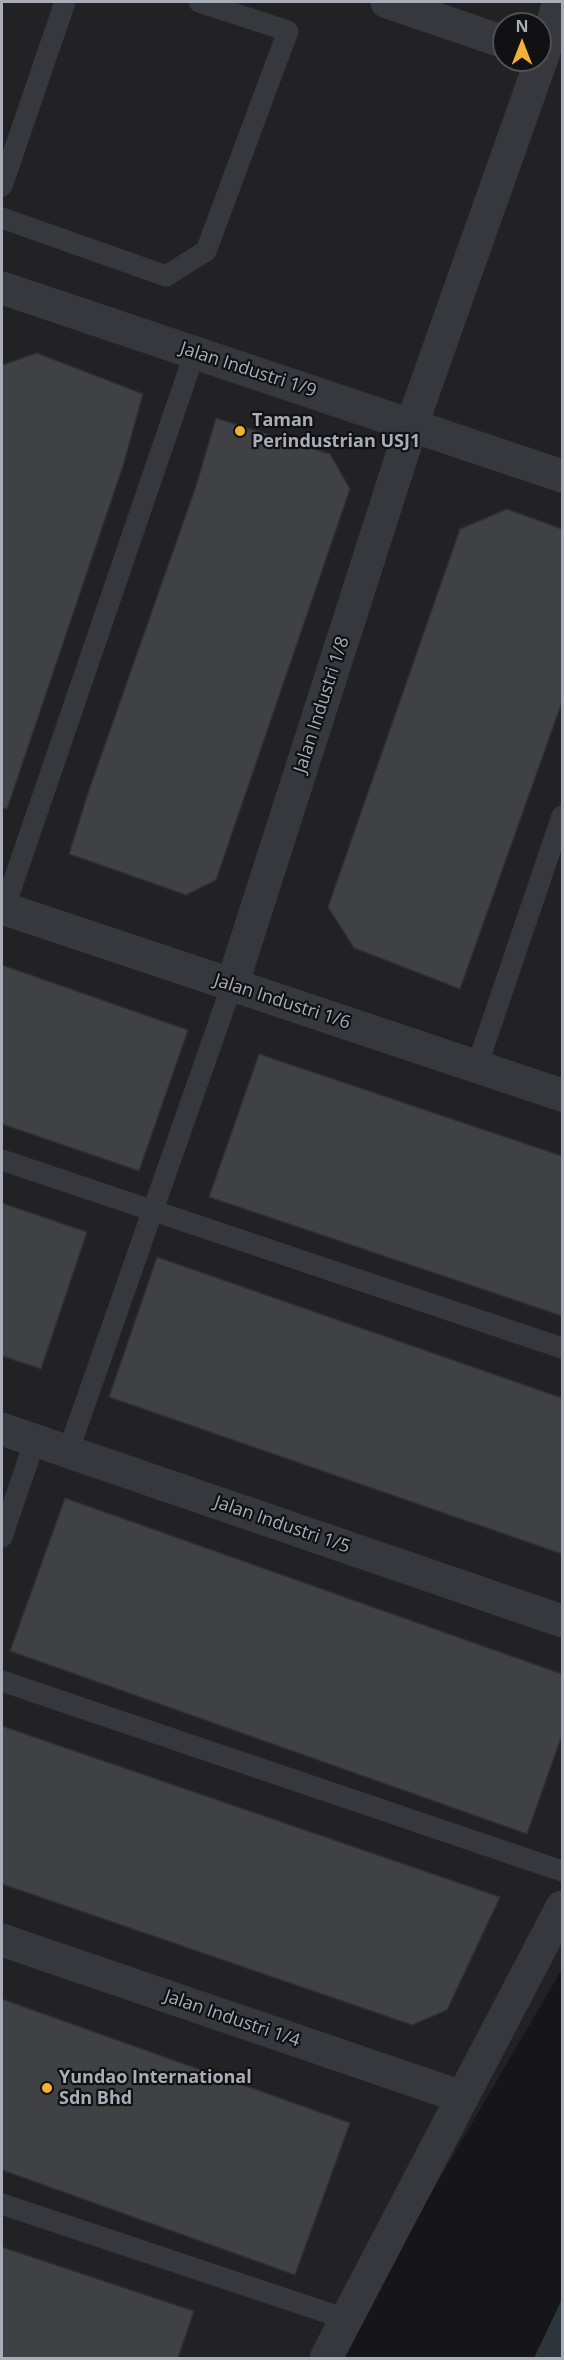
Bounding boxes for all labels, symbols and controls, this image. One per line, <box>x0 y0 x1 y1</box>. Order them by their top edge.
north arrow <box>492 12 552 72</box>
text: N <box>515 15 529 37</box>
street label: Jalan Industri 1/9 <box>177 338 319 402</box>
place label: Taman Perindustrian USJ1 <box>252 410 420 452</box>
marker: Taman Perindustrian USJ1 <box>233 424 247 438</box>
street label: Jalan Industri 1/8 <box>290 634 354 776</box>
street label: Jalan Industri 1/6 <box>211 970 353 1034</box>
street label: Jalan Industri 1/5 <box>211 1492 353 1558</box>
street label: Jalan Industri 1/4 <box>161 1986 303 2052</box>
place label: Yundao International Sdn Bhd <box>59 2067 252 2110</box>
marker: Yundao International Sdn Bhd <box>40 2081 54 2095</box>

